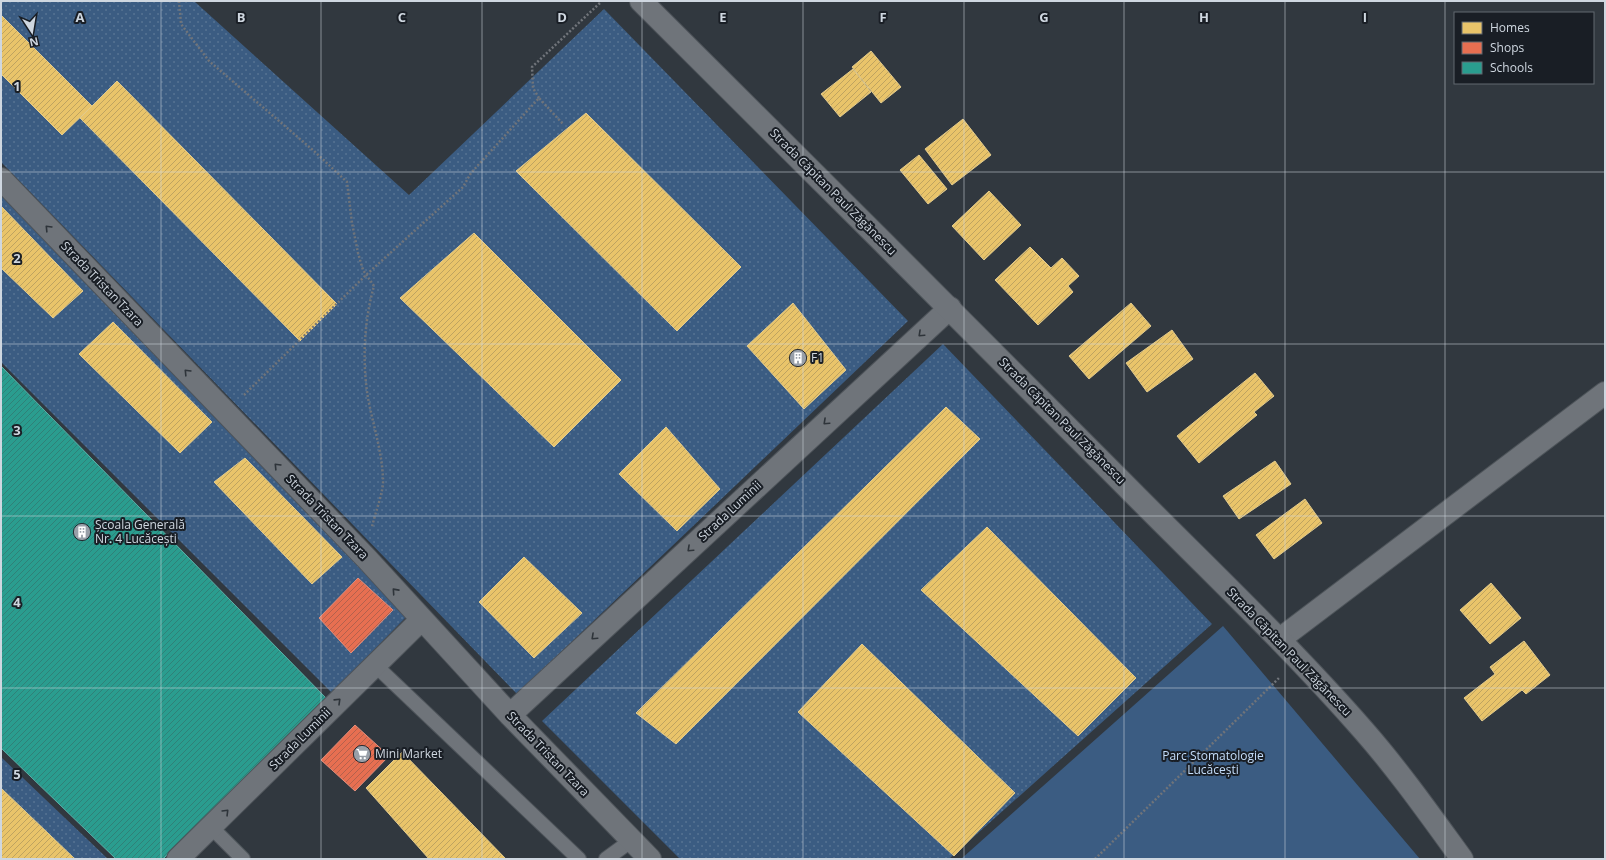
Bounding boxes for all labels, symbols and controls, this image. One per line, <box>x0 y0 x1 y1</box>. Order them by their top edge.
text: A <box>76 8 85 26</box>
text: B <box>237 8 246 26</box>
text: C <box>398 8 406 26</box>
text: D <box>557 8 567 26</box>
text: E <box>719 8 727 26</box>
text: F <box>879 8 887 26</box>
text: G <box>1039 8 1049 26</box>
text: H <box>1199 8 1209 26</box>
text: I <box>1363 8 1367 26</box>
north arrow <box>12 12 52 52</box>
legend <box>1454 12 1594 84</box>
text: Homes <box>1490 19 1530 36</box>
text: N <box>28 34 40 51</box>
text: Shops <box>1490 39 1525 56</box>
text: Schools <box>1490 59 1533 76</box>
text: 1 <box>13 77 21 95</box>
street label: Strada Căpitan Paul Zăgănescu <box>766 125 900 259</box>
one-way arrow <box>46 225 53 233</box>
street label: Strada Tristan Tzara <box>57 238 147 330</box>
text: 2 <box>13 249 21 267</box>
one-way arrow <box>919 329 926 336</box>
building icon: F1 <box>788 348 808 368</box>
place label: F1 <box>811 349 824 366</box>
street label: Strada Căpitan Paul Zăgănescu <box>995 354 1129 488</box>
one-way arrow <box>184 369 192 377</box>
one-way arrow <box>823 418 831 425</box>
text: 3 <box>13 421 21 439</box>
one-way arrow <box>274 463 282 471</box>
street label: Strada Tristan Tzara <box>282 471 372 563</box>
street label: Strada Luminii <box>694 477 765 544</box>
place label: Școala Generală Nr. 4 Lucăcești <box>95 516 185 547</box>
building icon: Școala Generală Nr. 4 Lucăcești <box>72 522 92 542</box>
one-way arrow <box>687 544 695 552</box>
street label: Strada Căpitan Paul Zăgănescu <box>1223 584 1355 720</box>
one-way arrow <box>393 588 400 595</box>
text: 4 <box>13 593 21 611</box>
one-way arrow <box>591 633 599 640</box>
one-way arrow <box>333 698 341 706</box>
street label: Strada Luminii <box>265 704 334 773</box>
street label: Strada Tristan Tzara <box>503 708 593 800</box>
supermarket icon: Mini Market <box>352 744 372 764</box>
place label: Mini Market <box>375 745 442 762</box>
park label: Parc Stomatologie Lucăcești <box>1162 747 1264 778</box>
text: 5 <box>13 765 21 783</box>
one-way arrow <box>221 809 229 817</box>

